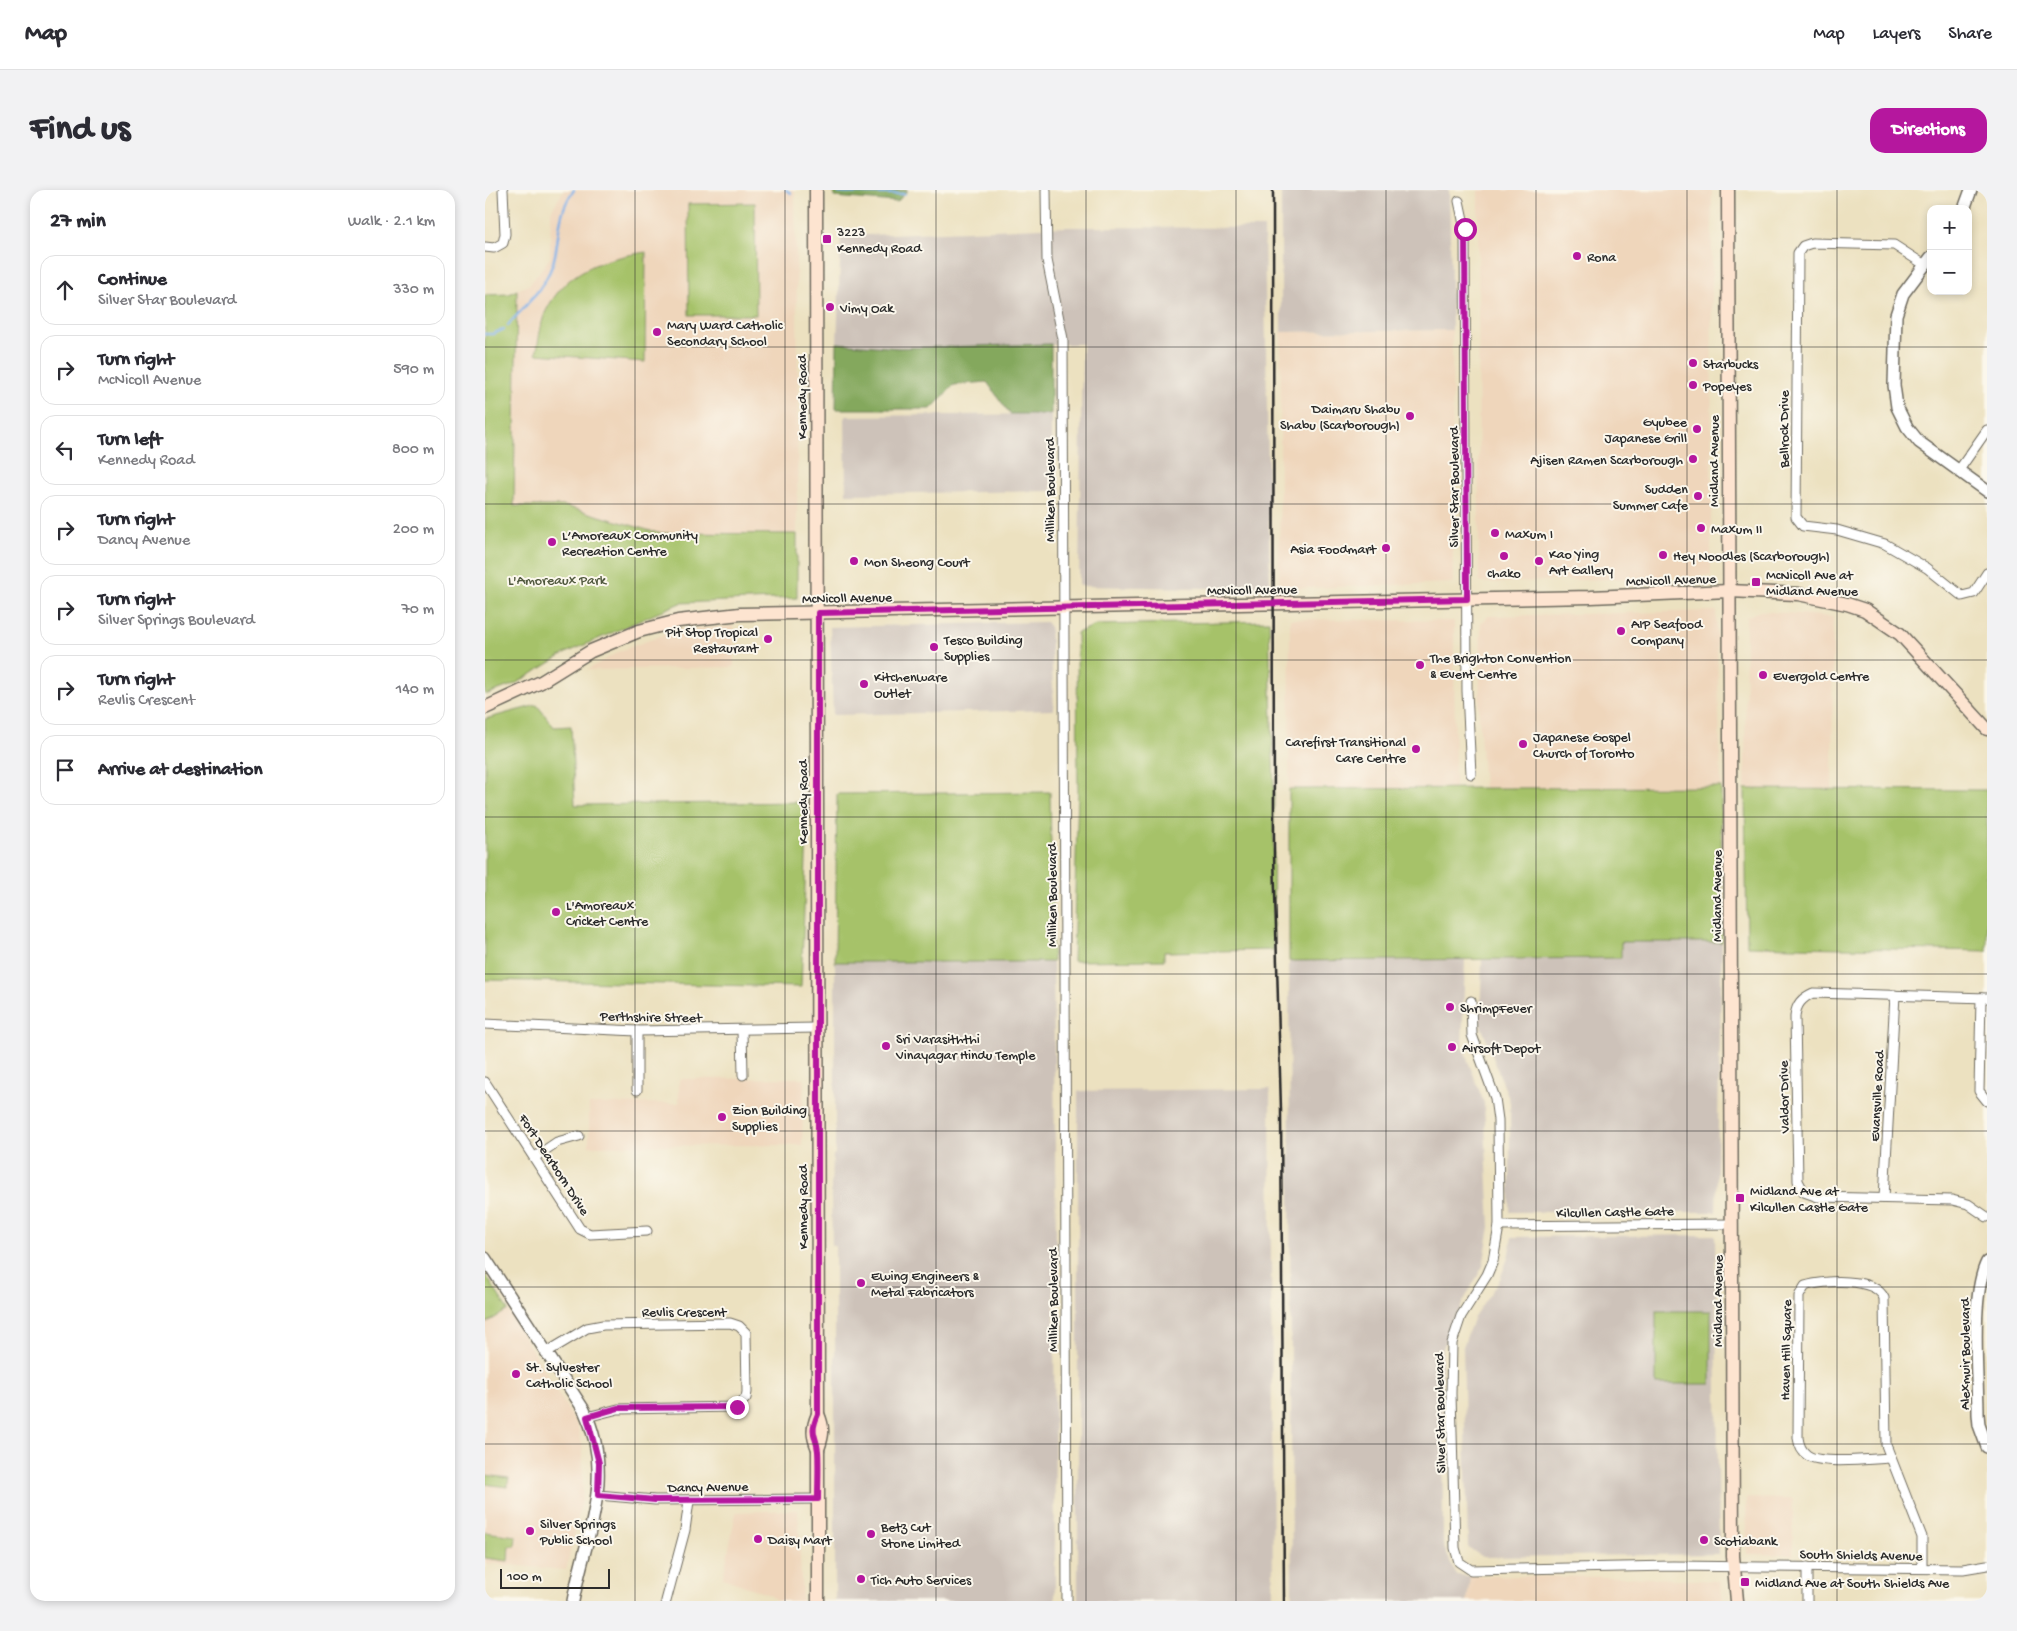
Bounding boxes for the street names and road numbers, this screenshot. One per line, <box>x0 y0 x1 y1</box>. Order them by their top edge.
street label: Kennedy Road <box>795 353 812 439</box>
street label: Bellrock Drive <box>1777 389 1794 469</box>
street label: Midland Avenue <box>1707 414 1724 507</box>
street label: Silver Star Boulevard <box>1447 425 1464 547</box>
street label: Milliken Boulevard <box>1043 436 1060 542</box>
street label: McNicoll Avenue <box>1626 571 1717 592</box>
street label: McNicoll Avenue <box>1207 582 1298 601</box>
street label: McNicoll Avenue <box>802 590 893 609</box>
street label: Kennedy Road <box>796 758 813 844</box>
street label: Milliken Boulevard <box>1045 841 1062 947</box>
street label: Midland Avenue <box>1710 849 1727 942</box>
street label: Perthshire Street <box>599 1009 703 1028</box>
street label: Evansville Road <box>1868 1048 1889 1142</box>
street label: Valdor Drive <box>1776 1060 1795 1135</box>
street label: Fort Dearborn Drive <box>513 1111 592 1220</box>
street label: Kennedy Road <box>796 1163 813 1249</box>
street label: Kilcullen Castle Gate <box>1556 1204 1675 1223</box>
street label: Milliken Boulevard <box>1046 1246 1063 1352</box>
street label: Midland Avenue <box>1711 1254 1728 1347</box>
street label: Alexmuir Boulevard <box>1958 1296 1975 1410</box>
street label: Haven Hill Square <box>1778 1299 1797 1401</box>
street label: Revlis Crescent <box>642 1305 728 1322</box>
street label: Silver Star Boulevard <box>1432 1351 1451 1474</box>
street label: Dancy Avenue <box>667 1479 749 1498</box>
street label: South Shields Avenue <box>1799 1547 1923 1566</box>

